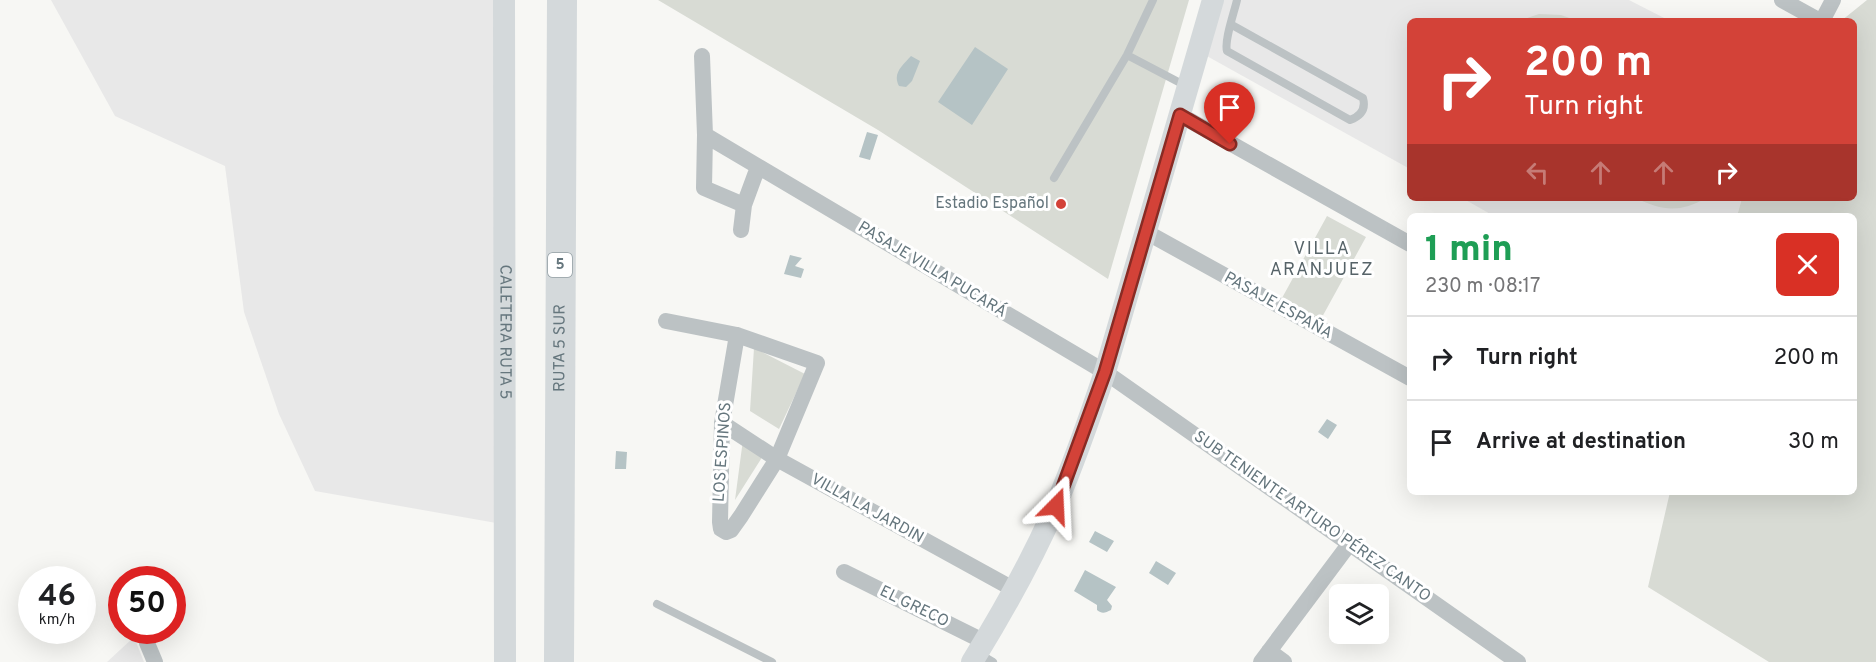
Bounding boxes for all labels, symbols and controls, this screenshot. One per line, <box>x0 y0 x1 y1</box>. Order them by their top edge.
text: 200 m <box>1524 38 1652 91</box>
icon: right <box>1425 42 1503 120</box>
pin <box>1204 82 1255 144</box>
text: Turn right <box>1524 90 1643 124</box>
icon: arrive <box>1213 91 1246 124</box>
icon: left <box>1521 156 1554 189</box>
icon: ahead <box>1584 156 1617 189</box>
icon: ahead <box>1647 156 1680 189</box>
icon: right <box>1710 156 1743 189</box>
place label: Estadio Español <box>935 194 1049 214</box>
marker: Estadio Español <box>1054 197 1068 211</box>
street label: PASAJE VILLA PUCARÁ <box>854 216 1011 322</box>
text: 1 min <box>1425 228 1513 274</box>
button: close <box>1776 233 1839 296</box>
district label: VILLA ARANJUEZ <box>1270 238 1374 282</box>
road number: 5 <box>548 253 572 277</box>
street label: CALETERA RUTA 5 <box>494 264 515 400</box>
street label: PASAJE ESPAÑA <box>1220 265 1337 344</box>
text: 230 m · 08:17 <box>1425 274 1540 300</box>
street label: RUTA 5 SUR <box>550 304 571 392</box>
icon: right <box>1425 342 1458 375</box>
text: Turn right <box>1476 345 1578 372</box>
text: 200 m <box>1774 345 1839 372</box>
street label: LOS ESPINOS <box>710 401 736 503</box>
street label: SUB TENIENTE ARTURO PÉREZ CANTO <box>1190 425 1436 607</box>
icon: arrive <box>1425 426 1458 459</box>
text: Arrive at destination <box>1476 429 1686 456</box>
text: 30 m <box>1788 429 1839 456</box>
street label: VILLA LA JARDIN <box>807 470 927 548</box>
position arrow <box>1024 474 1088 538</box>
speed limit sign: 50 <box>108 566 186 644</box>
text: 46 <box>38 579 76 616</box>
street label: EL GRECO <box>876 582 952 632</box>
map controls <box>1329 584 1389 644</box>
button: layers <box>1329 584 1389 644</box>
text: km/h <box>39 611 75 630</box>

